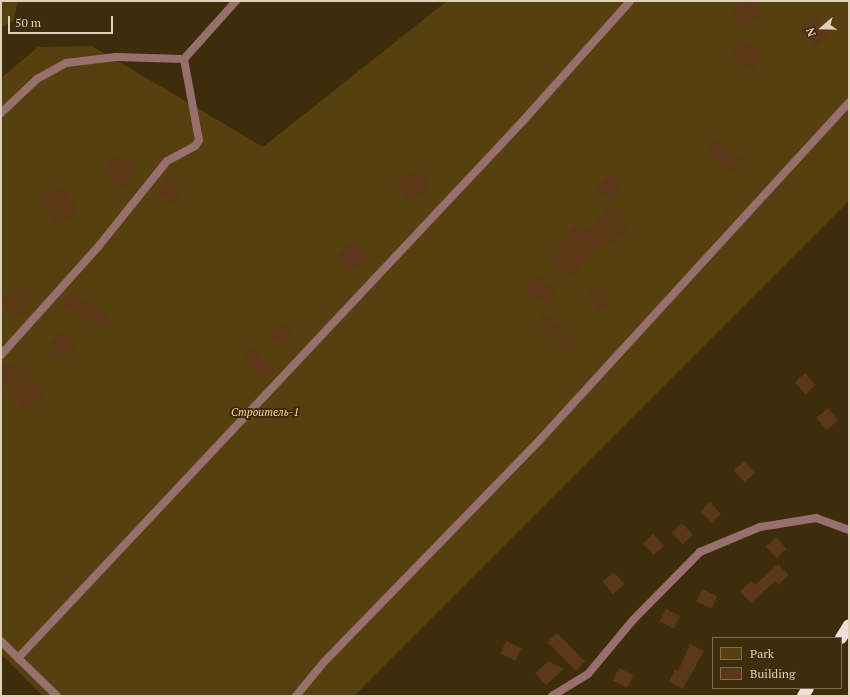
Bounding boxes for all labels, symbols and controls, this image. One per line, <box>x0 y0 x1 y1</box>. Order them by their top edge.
scale bar <box>10 8 115 34</box>
north arrow <box>802 8 842 48</box>
text: 50 m <box>15 15 41 30</box>
text: N <box>803 26 819 38</box>
park label: Строитель-1 <box>231 405 299 419</box>
legend <box>712 637 842 689</box>
text: Park <box>750 646 774 661</box>
text: Building <box>750 666 795 681</box>

